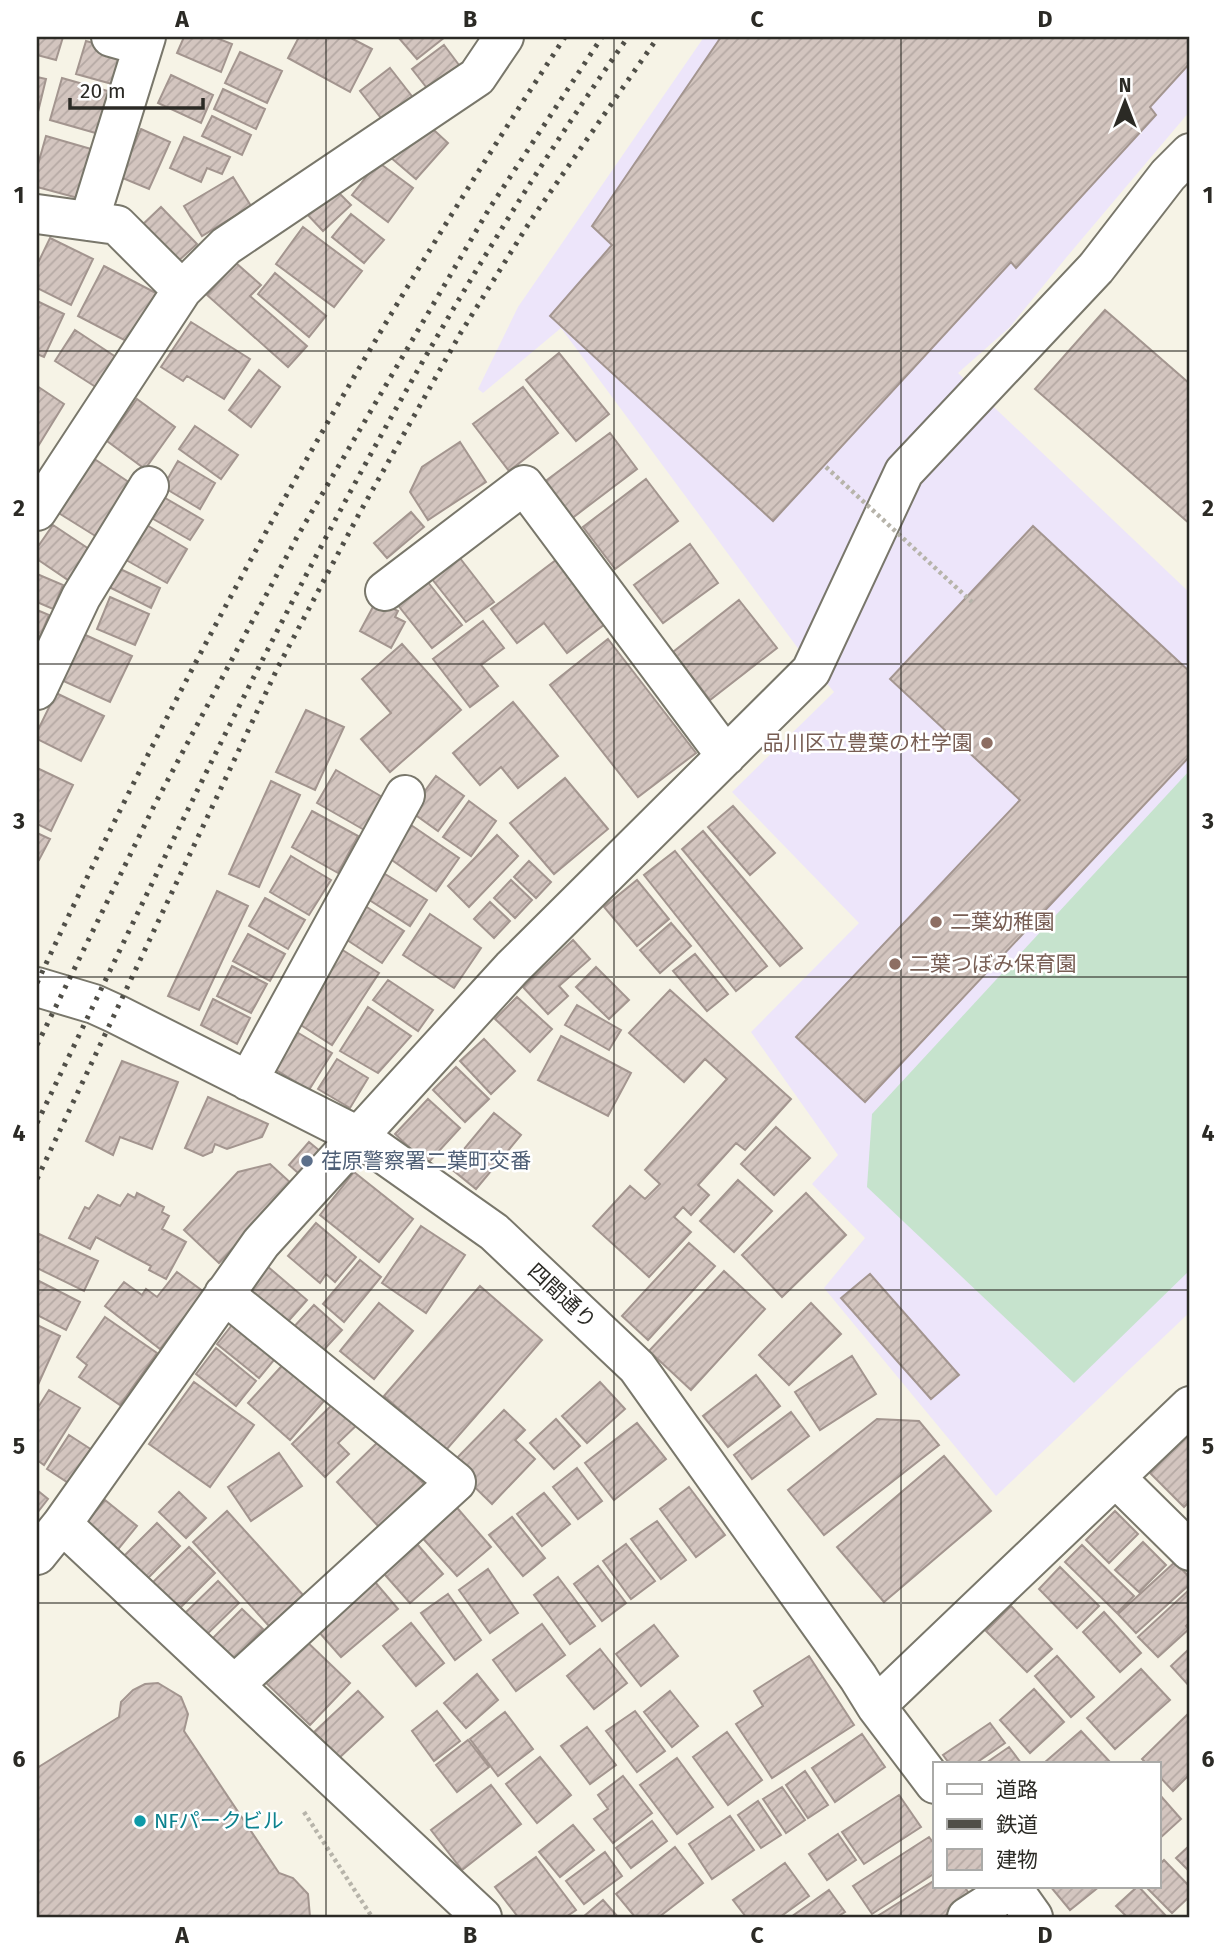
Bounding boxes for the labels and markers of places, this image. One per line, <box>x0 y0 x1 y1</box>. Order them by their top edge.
place label: 品川区立豊葉の杜学園 <box>763 730 973 756</box>
marker: 品川区立豊葉の杜学園 <box>979 735 995 751</box>
place label: 二葉幼稚園 <box>950 909 1055 935</box>
marker: 二葉幼稚園 <box>928 914 944 930</box>
place label: 二葉つぼみ保育園 <box>909 951 1077 977</box>
marker: 二葉つぼみ保育園 <box>887 956 903 972</box>
place label: 荏原警察署二葉町交番 <box>321 1148 531 1174</box>
marker: 荏原警察署二葉町交番 <box>299 1153 315 1169</box>
place label: NFパークビル <box>154 1808 284 1834</box>
marker: NFパークビル <box>132 1813 148 1829</box>

